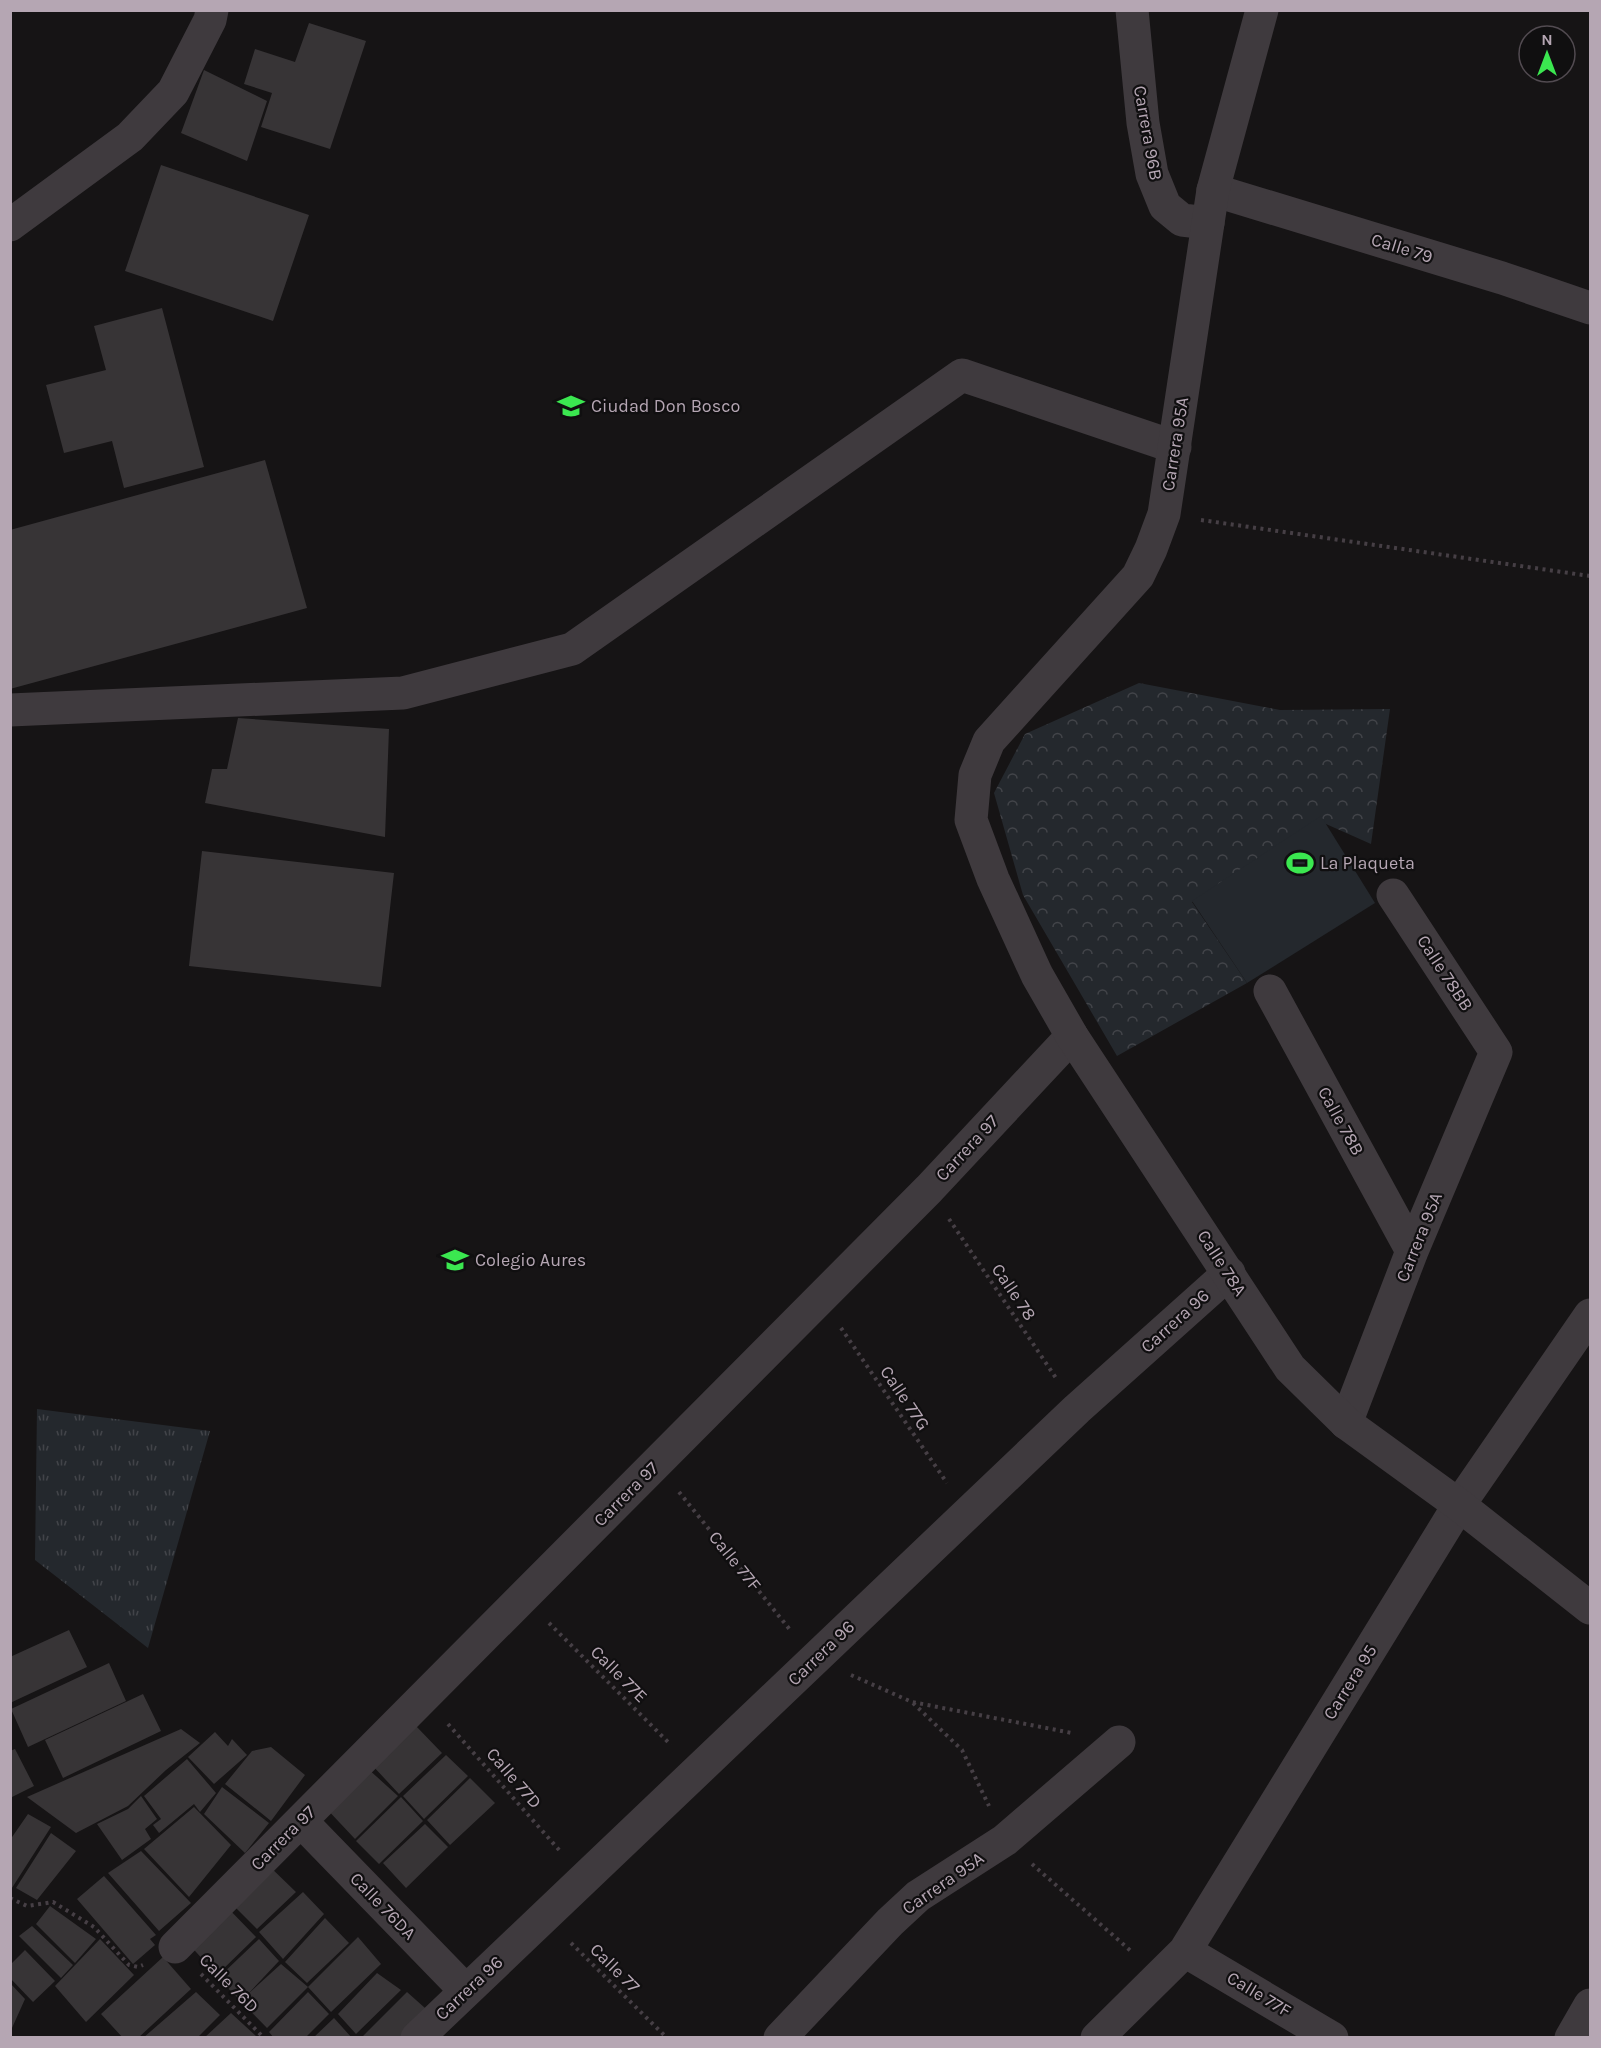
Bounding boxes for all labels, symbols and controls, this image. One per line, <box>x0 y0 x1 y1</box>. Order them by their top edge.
north arrow <box>1517 24 1577 84</box>
text: N <box>1541 30 1553 49</box>
street label: Carrera 96B <box>1129 84 1167 182</box>
street label: Calle 79 <box>1368 228 1436 268</box>
school or university icon: Ciudad Don Bosco <box>556 391 586 421</box>
place label: Ciudad Don Bosco <box>591 395 740 417</box>
street label: Carrera 95A <box>1157 395 1193 493</box>
sports icon: La Plaqueta <box>1285 848 1315 878</box>
place label: La Plaqueta <box>1320 852 1415 874</box>
street label: Calle 78BB <box>1412 931 1478 1015</box>
street label: Calle 78B <box>1313 1083 1369 1159</box>
street label: Carrera 97 <box>931 1110 1004 1186</box>
street label: Carrera 95A <box>1391 1189 1447 1285</box>
street label: Calle 78A <box>1193 1226 1251 1300</box>
school or university icon: Colegio Aures <box>440 1245 470 1275</box>
place label: Colegio Aures <box>475 1249 586 1271</box>
street label: Calle 78 <box>987 1259 1041 1325</box>
street label: Carrera 96 <box>1136 1285 1214 1357</box>
street label: Calle 77G <box>875 1362 935 1434</box>
street label: Carrera 97 <box>589 1457 663 1531</box>
street label: Calle 77F <box>704 1527 766 1595</box>
street label: Carrera 96 <box>783 1616 859 1690</box>
street label: Carrera 95 <box>1318 1640 1382 1724</box>
street label: Calle 77E <box>586 1641 652 1707</box>
street label: Calle 77D <box>482 1743 546 1813</box>
street label: Carrera 97 <box>246 1801 320 1875</box>
street label: Carrera 95A <box>898 1847 988 1919</box>
street label: Calle 76DA <box>345 1868 421 1944</box>
street label: Calle 77 <box>585 1938 645 1998</box>
street label: Calle 76D <box>195 1949 263 2017</box>
street label: Carrera 96 <box>431 1951 507 2025</box>
street label: Calle 77F <box>1223 1966 1295 2022</box>

